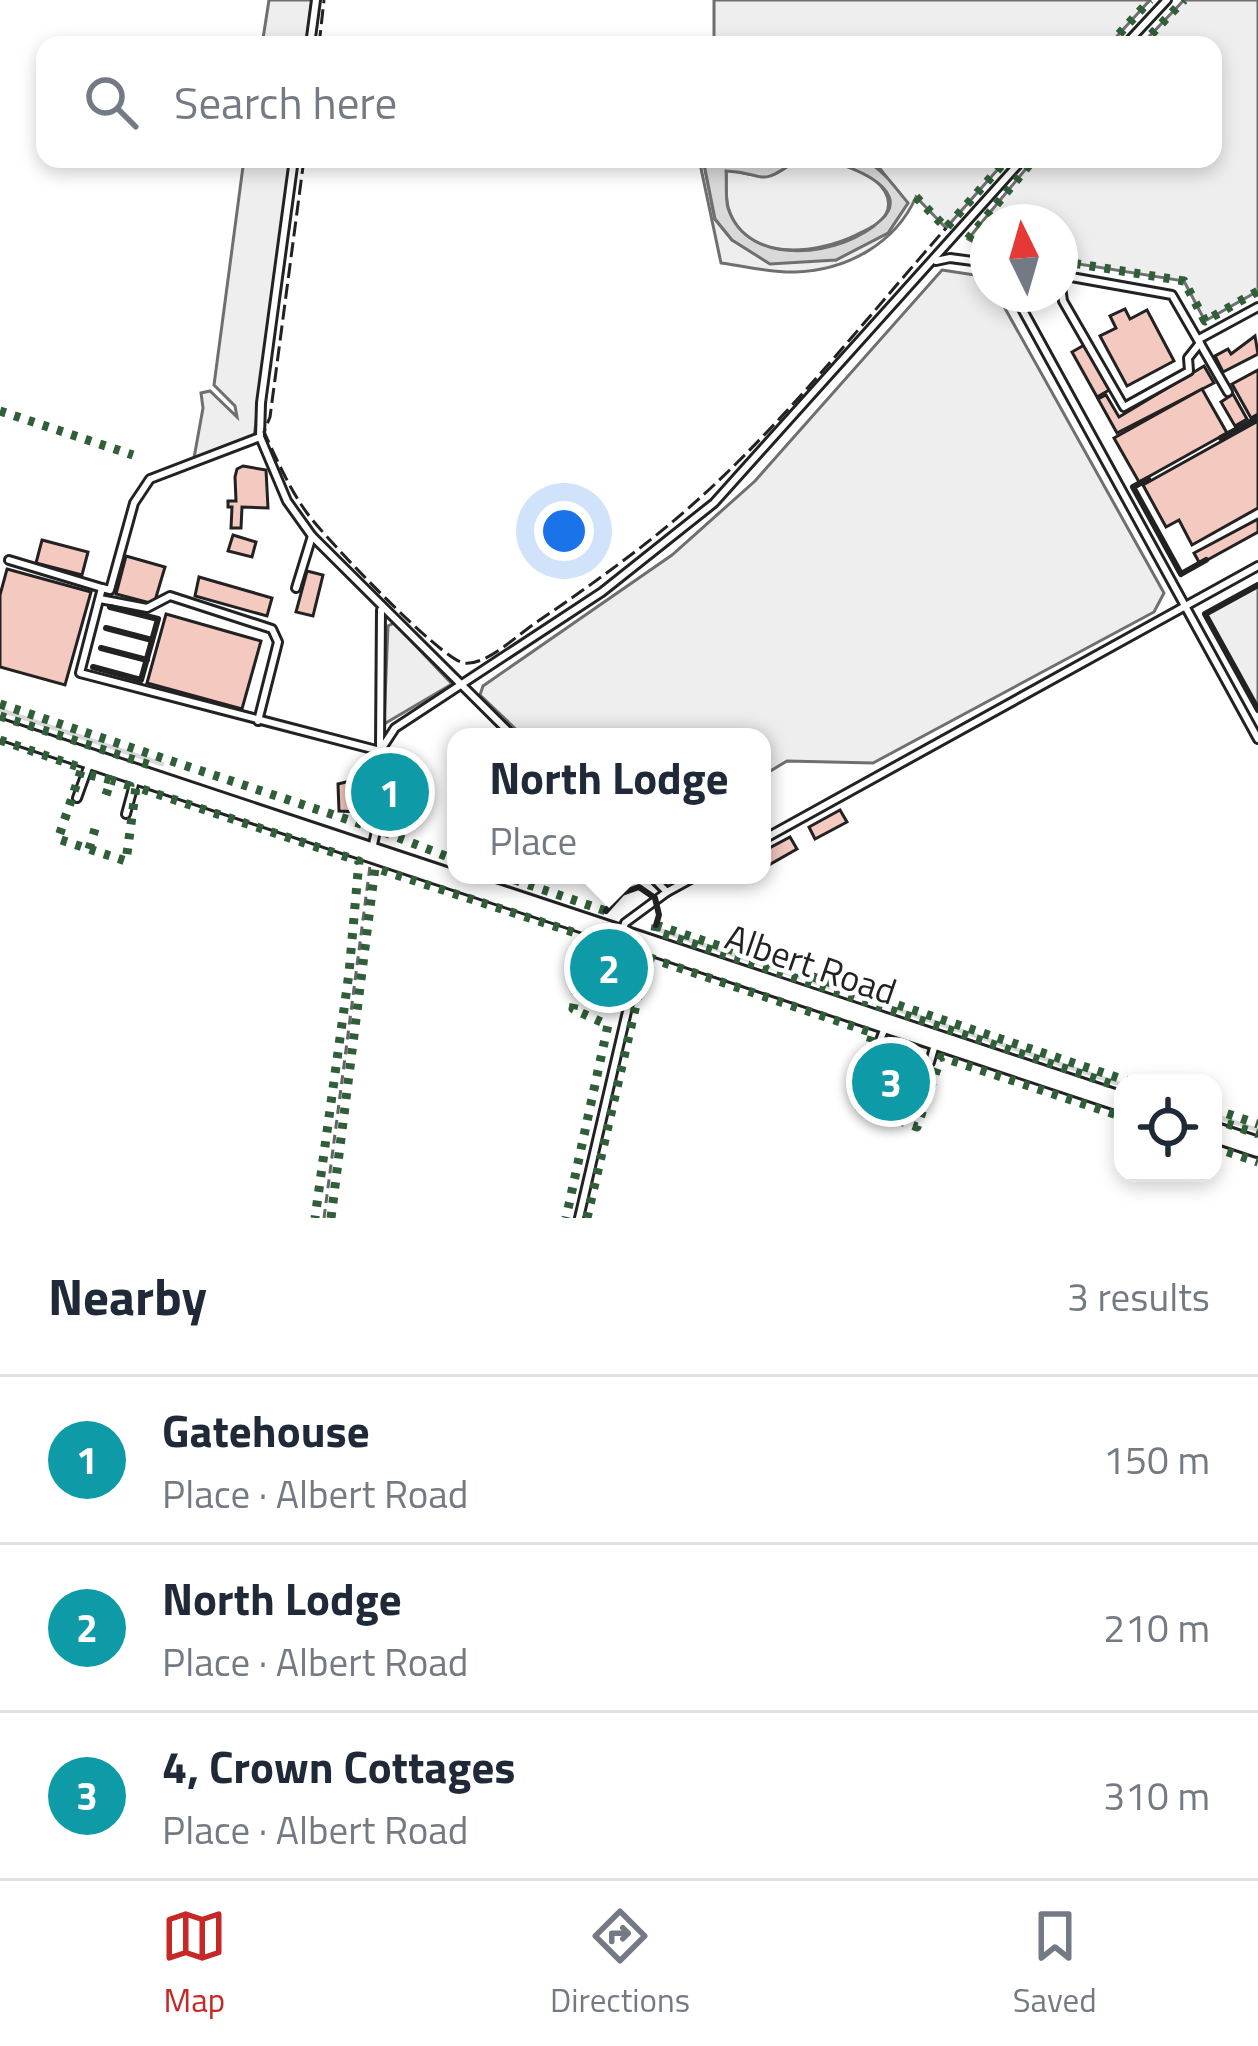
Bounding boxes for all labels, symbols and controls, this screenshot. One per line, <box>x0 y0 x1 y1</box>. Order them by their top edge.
search box <box>36 36 1222 168</box>
text: Search here <box>174 68 397 136</box>
icon: search <box>78 69 144 135</box>
north arrow <box>970 204 1078 312</box>
your location <box>534 501 594 561</box>
popup <box>447 728 771 884</box>
text: North Lodge <box>489 743 729 811</box>
pin: 1 <box>351 747 429 837</box>
text: Place <box>489 811 577 870</box>
street label: Albert Road <box>718 909 904 1018</box>
pin: 2 <box>570 923 648 1013</box>
pin: 3 <box>852 1037 930 1127</box>
map controls <box>1114 1074 1222 1182</box>
button: locate <box>1114 1074 1222 1182</box>
text: Nearby <box>48 1257 207 1335</box>
text: 3 results <box>1067 1267 1210 1326</box>
text: Gatehouse <box>162 1396 370 1464</box>
text: 1 <box>76 1430 98 1489</box>
text: 150 m <box>1103 1430 1210 1489</box>
text: Place · Albert Road <box>162 1464 468 1523</box>
text: North Lodge <box>162 1564 402 1632</box>
text: 2 <box>76 1598 98 1657</box>
text: 210 m <box>1103 1598 1210 1657</box>
text: Place · Albert Road <box>162 1632 468 1691</box>
text: 4, Crown Cottages <box>162 1732 516 1800</box>
text: 3 <box>76 1766 98 1825</box>
text: 310 m <box>1103 1766 1210 1825</box>
text: Place · Albert Road <box>162 1800 468 1859</box>
tab: Map <box>161 1903 227 2025</box>
tab: Directions <box>550 1903 690 2025</box>
tab: Saved <box>1013 1903 1097 2025</box>

